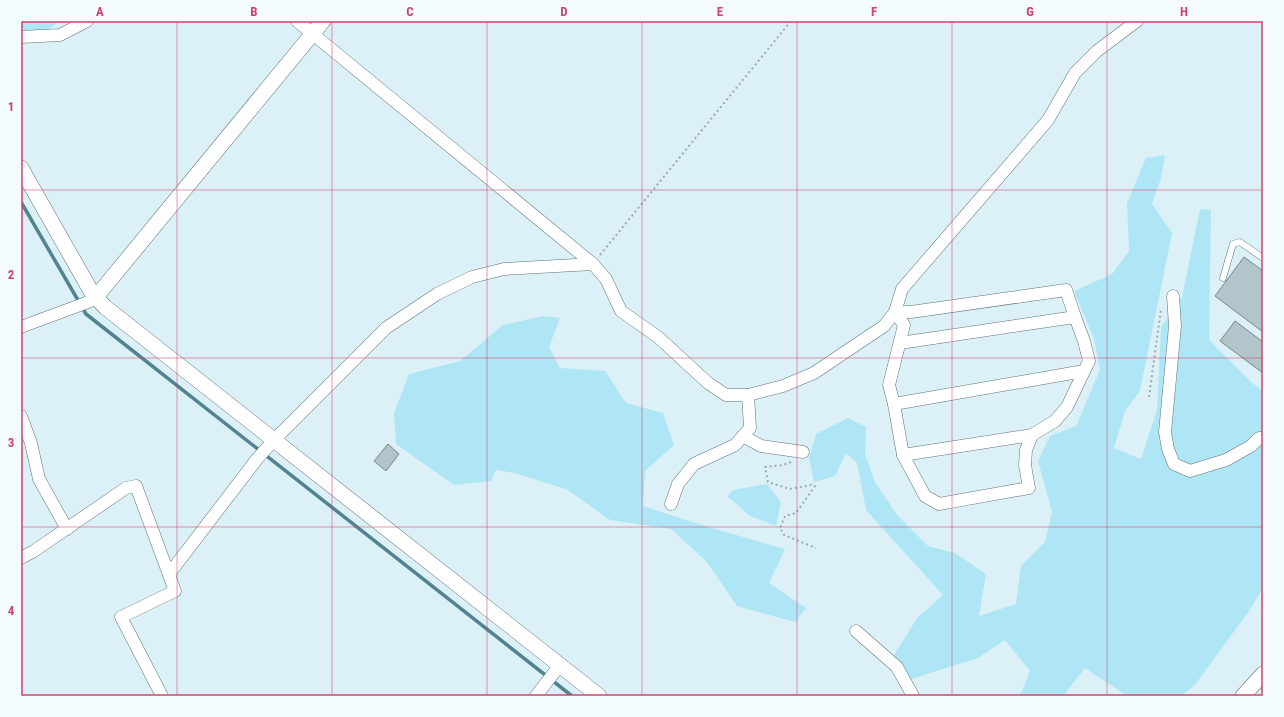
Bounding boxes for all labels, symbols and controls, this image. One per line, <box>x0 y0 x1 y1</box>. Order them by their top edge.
text: A <box>96 4 104 19</box>
text: B <box>250 4 258 19</box>
text: C <box>406 4 414 19</box>
text: D <box>560 4 568 19</box>
text: E <box>717 4 724 19</box>
text: F <box>871 4 877 19</box>
text: G <box>1026 4 1034 19</box>
text: H <box>1180 4 1188 19</box>
text: 1 <box>8 99 14 114</box>
text: 2 <box>8 267 15 282</box>
text: 3 <box>8 435 14 450</box>
text: 4 <box>8 603 15 618</box>

